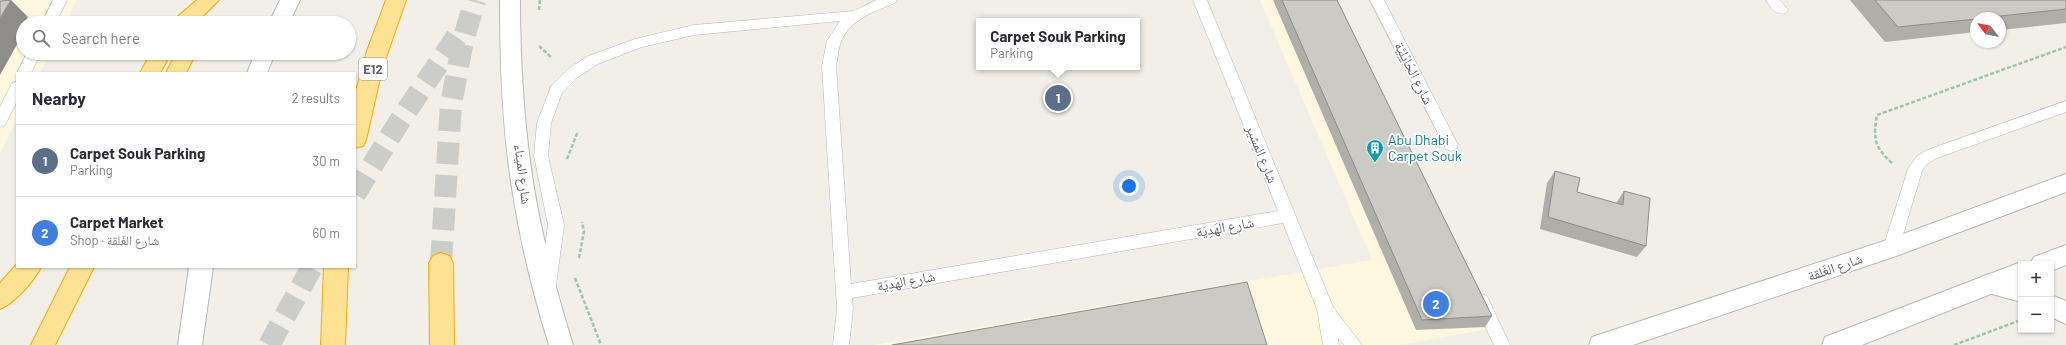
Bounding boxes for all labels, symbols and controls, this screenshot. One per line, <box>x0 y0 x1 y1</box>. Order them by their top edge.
north arrow <box>1970 12 2006 48</box>
search box <box>16 16 356 60</box>
popup <box>976 18 1140 70</box>
icon: search <box>30 27 52 49</box>
text: Carpet Souk Parking <box>990 27 1126 45</box>
text: Search here <box>62 29 140 47</box>
street label: شارع الحَايْلِيَّة <box>1390 39 1437 108</box>
text: Parking <box>990 45 1033 61</box>
road number: E12 <box>359 58 387 80</box>
pin: 1 <box>1045 83 1071 113</box>
text: Nearby <box>32 88 86 108</box>
text: 2 results <box>292 90 340 106</box>
street label: شارع المِشِير <box>1241 121 1282 186</box>
place label: Abu Dhabi Carpet Souk <box>1388 131 1462 164</box>
building icon: Abu Dhabi Carpet Souk <box>1365 138 1385 163</box>
street label: شارع الميناء <box>509 143 536 205</box>
text: Carpet Souk Parking <box>70 144 205 162</box>
text: 1 <box>43 153 47 169</box>
text: 30 m <box>313 153 340 169</box>
text: Parking <box>70 162 113 178</box>
your location <box>1119 176 1139 196</box>
text: Carpet Market <box>70 213 163 231</box>
street label: شارع الهَدِيَة <box>1194 213 1256 242</box>
text: 2 <box>41 225 49 241</box>
text: 60 m <box>313 225 340 241</box>
text: Shop · شارع الغَلقة <box>70 232 159 248</box>
street label: شارع الغَلقة <box>1805 249 1865 286</box>
map controls <box>2018 261 2054 333</box>
button: + <box>2018 261 2054 297</box>
street label: شارع الهَدِيَة <box>875 267 937 296</box>
pin: 2 <box>1423 289 1449 319</box>
button: − <box>2018 297 2054 333</box>

